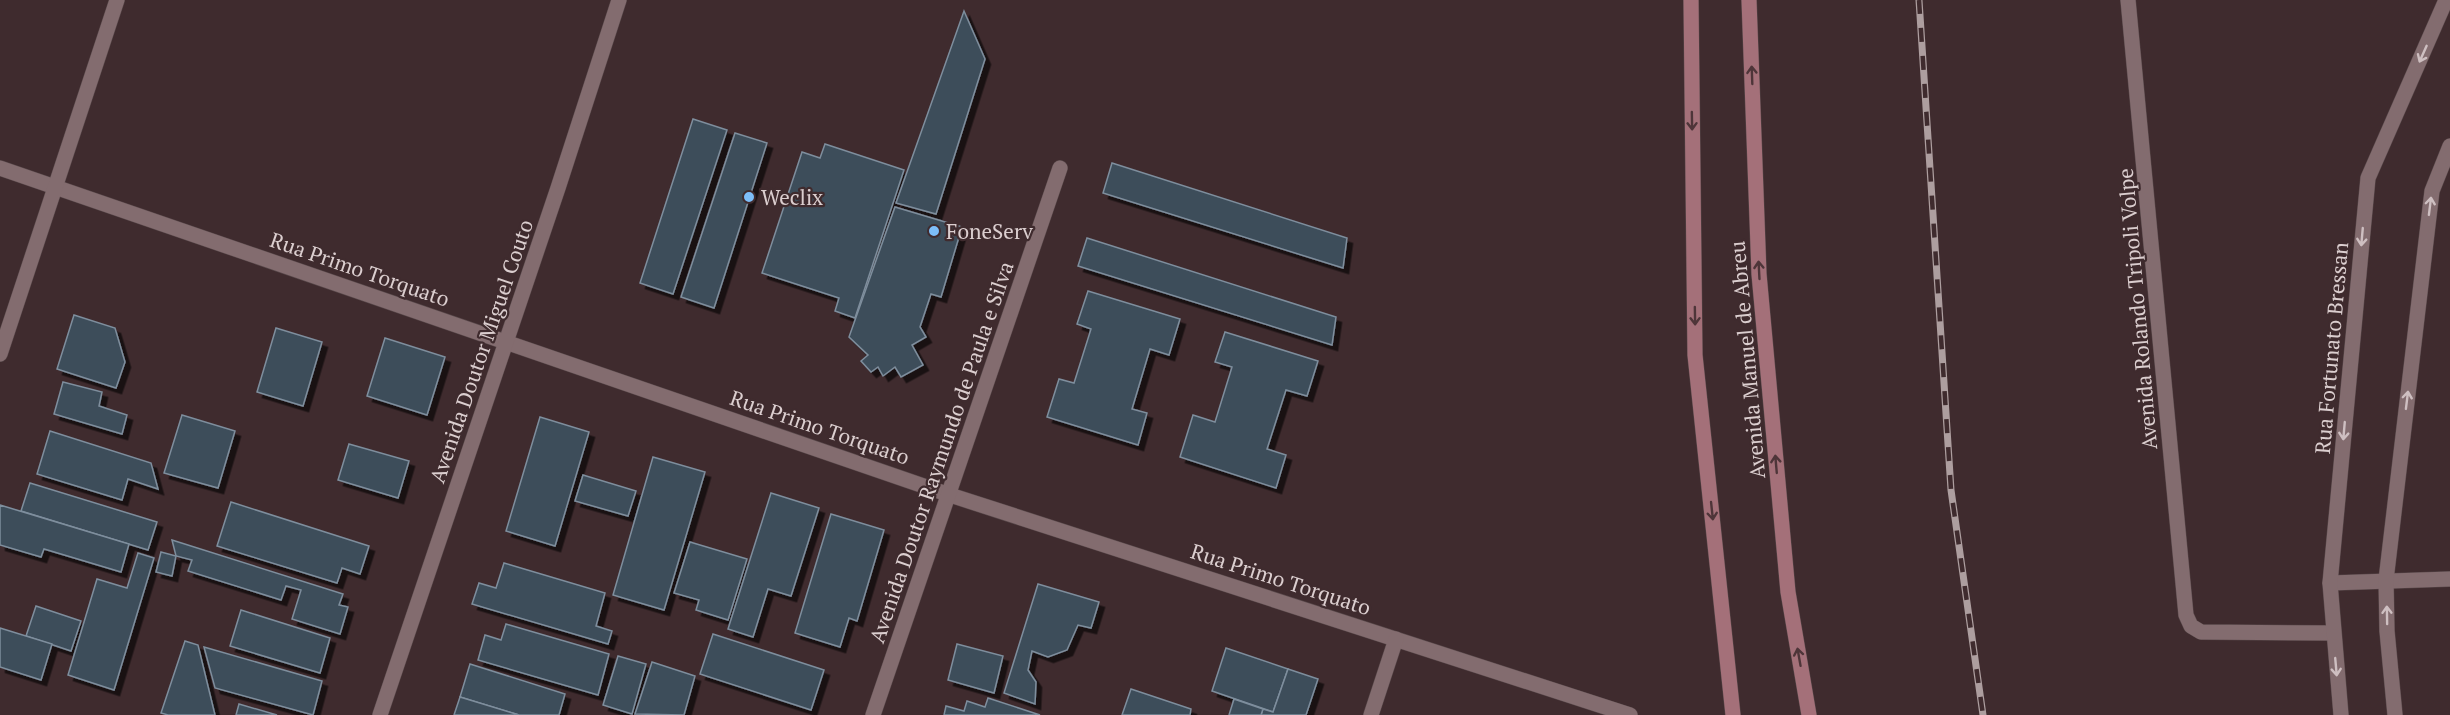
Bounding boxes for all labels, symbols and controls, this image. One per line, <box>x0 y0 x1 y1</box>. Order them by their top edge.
one-way arrow <box>2416 44 2428 62</box>
one-way arrow <box>1746 65 1757 85</box>
one-way arrow <box>1686 111 1697 131</box>
street label: Avenida Rolando Tripoli Volpe <box>2111 167 2163 451</box>
place label: Weclix <box>761 183 823 211</box>
marker: Weclix <box>742 190 756 204</box>
one-way arrow <box>2425 197 2436 217</box>
street label: Avenida Doutor Miguel Couto <box>423 216 539 486</box>
place label: FoneServ <box>946 217 1033 245</box>
marker: FoneServ <box>927 224 941 238</box>
street label: Rua Primo Torquato <box>267 225 453 313</box>
one-way arrow <box>2356 226 2367 246</box>
street label: Avenida Manuel de Abreu <box>1723 240 1771 480</box>
street label: Rua Fortunato Bressan <box>2308 240 2354 455</box>
street label: Avenida Doutor Raymundo de Paula e Silva <box>862 257 1020 647</box>
one-way arrow <box>1754 260 1765 280</box>
one-way arrow <box>1689 306 1700 326</box>
street label: Rua Primo Torquato <box>727 383 913 471</box>
one-way arrow <box>2402 391 2413 410</box>
one-way arrow <box>2338 420 2349 440</box>
one-way arrow <box>1771 454 1782 474</box>
one-way arrow <box>1707 500 1718 520</box>
street label: Rua Primo Torquato <box>1187 537 1375 621</box>
one-way arrow <box>2381 605 2393 625</box>
one-way arrow <box>1793 648 1804 668</box>
one-way arrow <box>2331 656 2342 676</box>

